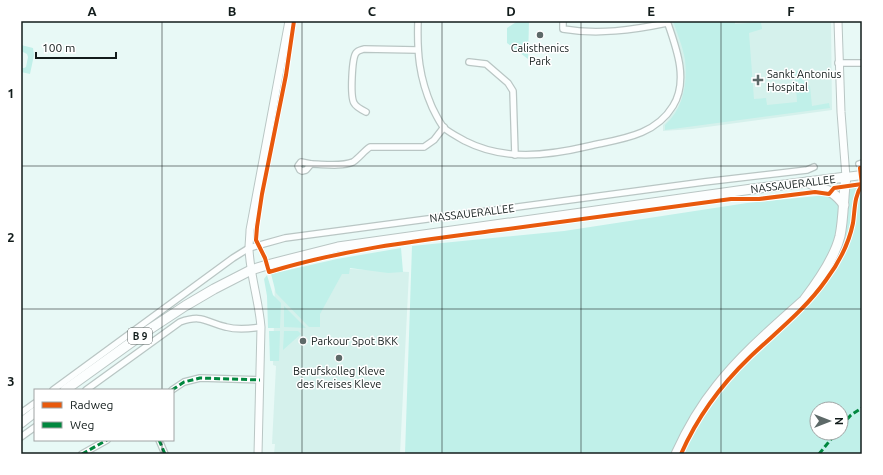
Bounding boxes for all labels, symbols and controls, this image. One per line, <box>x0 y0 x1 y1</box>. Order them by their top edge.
text: A <box>87 4 97 18</box>
text: B <box>228 4 237 18</box>
text: C <box>368 4 377 18</box>
text: D <box>506 4 516 18</box>
text: E <box>647 4 655 18</box>
text: F <box>787 4 795 18</box>
marker: Calisthenics Park <box>535 30 545 40</box>
scale bar <box>36 34 116 60</box>
text: 100 m <box>42 41 75 54</box>
place label: Calisthenics Park <box>511 42 569 67</box>
place label: Sankt Antonius Hospital <box>767 68 841 93</box>
marker: Sankt Antonius Hospital <box>752 74 764 86</box>
text: 1 <box>7 86 15 100</box>
street label: NASSAUERALLEE <box>750 173 836 195</box>
street label: NASSAUERALLEE <box>429 202 515 224</box>
text: 2 <box>7 230 15 244</box>
road number: B 9 <box>128 328 152 344</box>
place label: Parkour Spot BKK <box>311 335 398 347</box>
marker: Parkour Spot BKK <box>298 336 308 346</box>
marker: Berufskolleg Kleve des Kreises Kleve <box>334 353 344 363</box>
place label: Berufskolleg Kleve des Kreises Kleve <box>293 365 385 390</box>
text: 3 <box>7 374 15 388</box>
legend <box>34 389 174 441</box>
text: Radweg <box>70 398 113 411</box>
north arrow <box>809 401 849 441</box>
text: N <box>833 417 845 425</box>
text: Weg <box>70 418 94 431</box>

